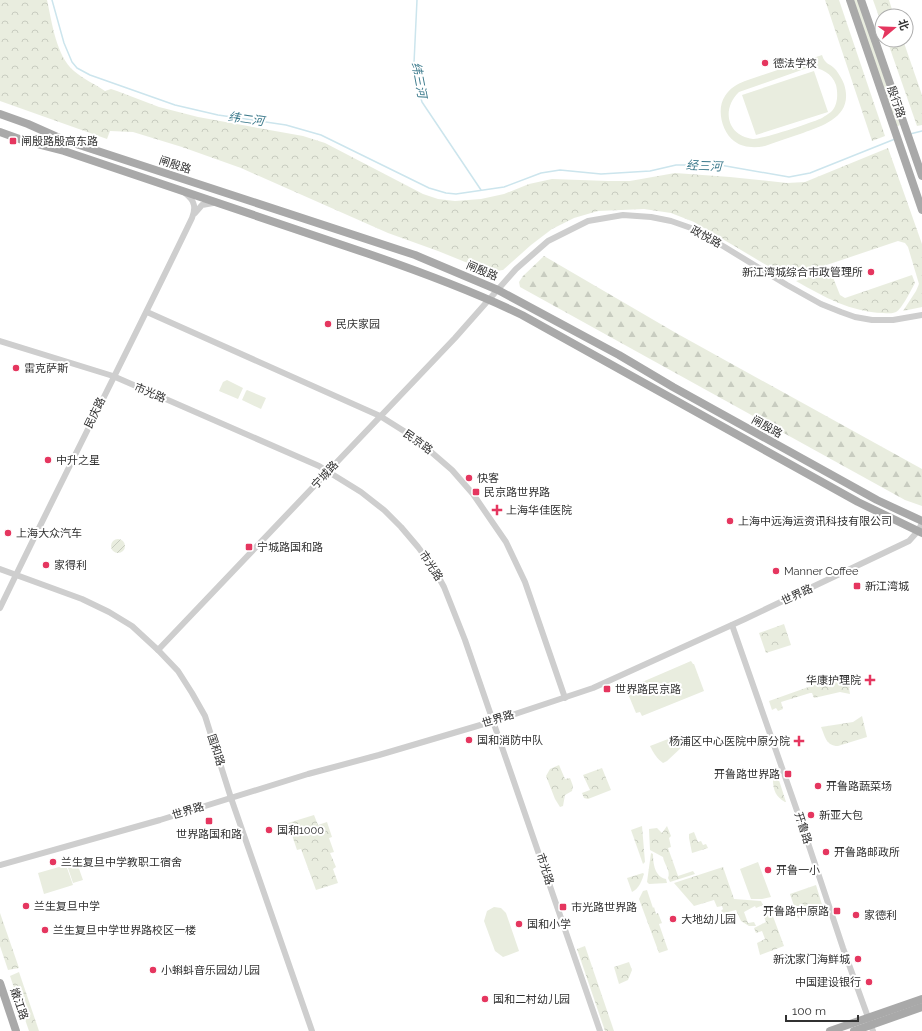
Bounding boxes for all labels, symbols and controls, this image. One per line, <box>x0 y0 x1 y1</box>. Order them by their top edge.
north arrow <box>874 8 914 48</box>
text: 北 <box>895 18 911 32</box>
place label: 德法学校 <box>773 57 817 70</box>
marker: 德法学校 <box>760 58 770 68</box>
water label: 纬三河 <box>409 61 430 101</box>
street label: 殷行路 <box>884 84 908 120</box>
water label: 纬二河 <box>227 110 267 129</box>
place label: 闸殷路殷高东路 <box>21 135 98 148</box>
marker: 闸殷路殷高东路 <box>8 136 18 146</box>
street label: 闸殷路 <box>157 154 193 176</box>
water label: 经三河 <box>686 158 724 174</box>
street label: 政悦路 <box>688 224 724 250</box>
street label: 闸殷路 <box>464 259 500 283</box>
place label: 新江湾城综合市政管理所 <box>742 266 863 279</box>
marker: 新江湾城综合市政管理所 <box>866 267 876 277</box>
place label: 民庆家园 <box>336 318 380 331</box>
marker: 民庆家园 <box>323 319 333 329</box>
place label: 雷克萨斯 <box>24 362 68 375</box>
marker: 雷克萨斯 <box>11 363 21 373</box>
street label: 市光路 <box>132 381 168 405</box>
street label: 民庆路 <box>82 395 108 431</box>
street label: 闸殷路 <box>749 413 785 441</box>
street label: 民京路 <box>401 427 435 457</box>
place label: 中升之星 <box>56 454 100 467</box>
marker: 中升之星 <box>43 455 53 465</box>
street label: 宁城路 <box>309 458 341 492</box>
place label: 快客 <box>477 472 499 485</box>
marker: 快客 <box>464 473 474 483</box>
place label: 民京路世界路 <box>484 486 550 499</box>
marker: 民京路世界路 <box>471 487 481 497</box>
marker: 上海华佳医院 <box>491 504 503 516</box>
place label: 上海华佳医院 <box>506 504 572 517</box>
place label: 上海中远海运资讯科技有限公司 <box>738 515 892 528</box>
marker: 上海中远海运资讯科技有限公司 <box>725 516 735 526</box>
place label: 上海大众汽车 <box>16 527 82 540</box>
marker: 上海大众汽车 <box>3 528 13 538</box>
place label: 宁城路国和路 <box>257 541 323 554</box>
marker: 宁城路国和路 <box>244 542 254 552</box>
street label: 市光路 <box>417 549 445 583</box>
place label: 家得利 <box>54 559 87 572</box>
marker: 家得利 <box>41 560 51 570</box>
place label: Manner Coffee <box>784 565 859 578</box>
marker: Manner Coffee <box>771 566 781 576</box>
place label: 新江湾城 <box>865 580 909 593</box>
marker: 新江湾城 <box>852 581 862 591</box>
street label: 世界路 <box>779 582 815 608</box>
place label: 华康护理院 <box>806 674 861 687</box>
marker: 华康护理院 <box>864 674 876 686</box>
place label: 世界路民京路 <box>615 683 681 696</box>
marker: 世界路民京路 <box>602 684 612 694</box>
street label: 世界路 <box>480 708 516 730</box>
street label: 国和路 <box>205 732 227 768</box>
place label: 国和消防中队 <box>477 734 543 747</box>
marker: 国和消防中队 <box>464 735 474 745</box>
place label: 杨浦区中心医院中原分院 <box>669 735 790 748</box>
marker: 杨浦区中心医院中原分院 <box>793 735 805 747</box>
place label: 开鲁路世界路 <box>714 768 780 781</box>
marker: 开鲁路世界路 <box>783 769 793 779</box>
place label: 开鲁路蔬菜场 <box>826 780 892 793</box>
marker: 开鲁路蔬菜场 <box>813 781 823 791</box>
street label: 世界路 <box>170 800 206 822</box>
place label: 新亚大包 <box>819 809 863 822</box>
street label: 开鲁路 <box>792 810 814 846</box>
marker: 新亚大包 <box>806 810 816 820</box>
marker: 世界路国和路 <box>204 816 214 826</box>
place label: 国和1000 <box>277 824 324 837</box>
marker: 国和1000 <box>264 825 274 835</box>
place label: 世界路国和路 <box>176 828 242 841</box>
place label: 开鲁路邮政所 <box>834 846 900 859</box>
marker: 开鲁路邮政所 <box>821 847 831 857</box>
street label: 市光路 <box>534 851 556 887</box>
place label: 兰生复旦中学教职工宿舍 <box>61 856 182 869</box>
marker: 兰生复旦中学教职工宿舍 <box>48 857 58 867</box>
place label: 开鲁一小 <box>776 864 820 877</box>
marker: 开鲁一小 <box>763 865 773 875</box>
place label: 兰生复旦中学 <box>34 900 100 913</box>
marker: 兰生复旦中学 <box>21 901 31 911</box>
place label: 市光路世界路 <box>571 901 637 914</box>
marker: 市光路世界路 <box>558 902 568 912</box>
place label: 开鲁路中原路 <box>763 905 829 918</box>
marker: 开鲁路中原路 <box>832 906 842 916</box>
place label: 家德利 <box>864 909 897 922</box>
marker: 家德利 <box>851 910 861 920</box>
place label: 大地幼儿园 <box>681 913 736 926</box>
marker: 大地幼儿园 <box>668 914 678 924</box>
place label: 国和小学 <box>527 918 571 931</box>
marker: 国和小学 <box>514 919 524 929</box>
place label: 兰生复旦中学世界路校区一楼 <box>53 924 196 937</box>
marker: 兰生复旦中学世界路校区一楼 <box>40 925 50 935</box>
place label: 新沈家门海鲜城 <box>773 953 850 966</box>
marker: 新沈家门海鲜城 <box>853 954 863 964</box>
place label: 小蝌蚪音乐园幼儿园 <box>161 964 260 977</box>
marker: 小蝌蚪音乐园幼儿园 <box>148 965 158 975</box>
place label: 中国建设银行 <box>795 976 861 989</box>
marker: 中国建设银行 <box>864 977 874 987</box>
street label: 嫩江路 <box>7 986 31 1022</box>
place label: 国和二村幼儿园 <box>493 993 570 1006</box>
marker: 国和二村幼儿园 <box>480 994 490 1004</box>
scale bar <box>786 997 858 1023</box>
text: 100 m <box>792 1004 826 1018</box>

